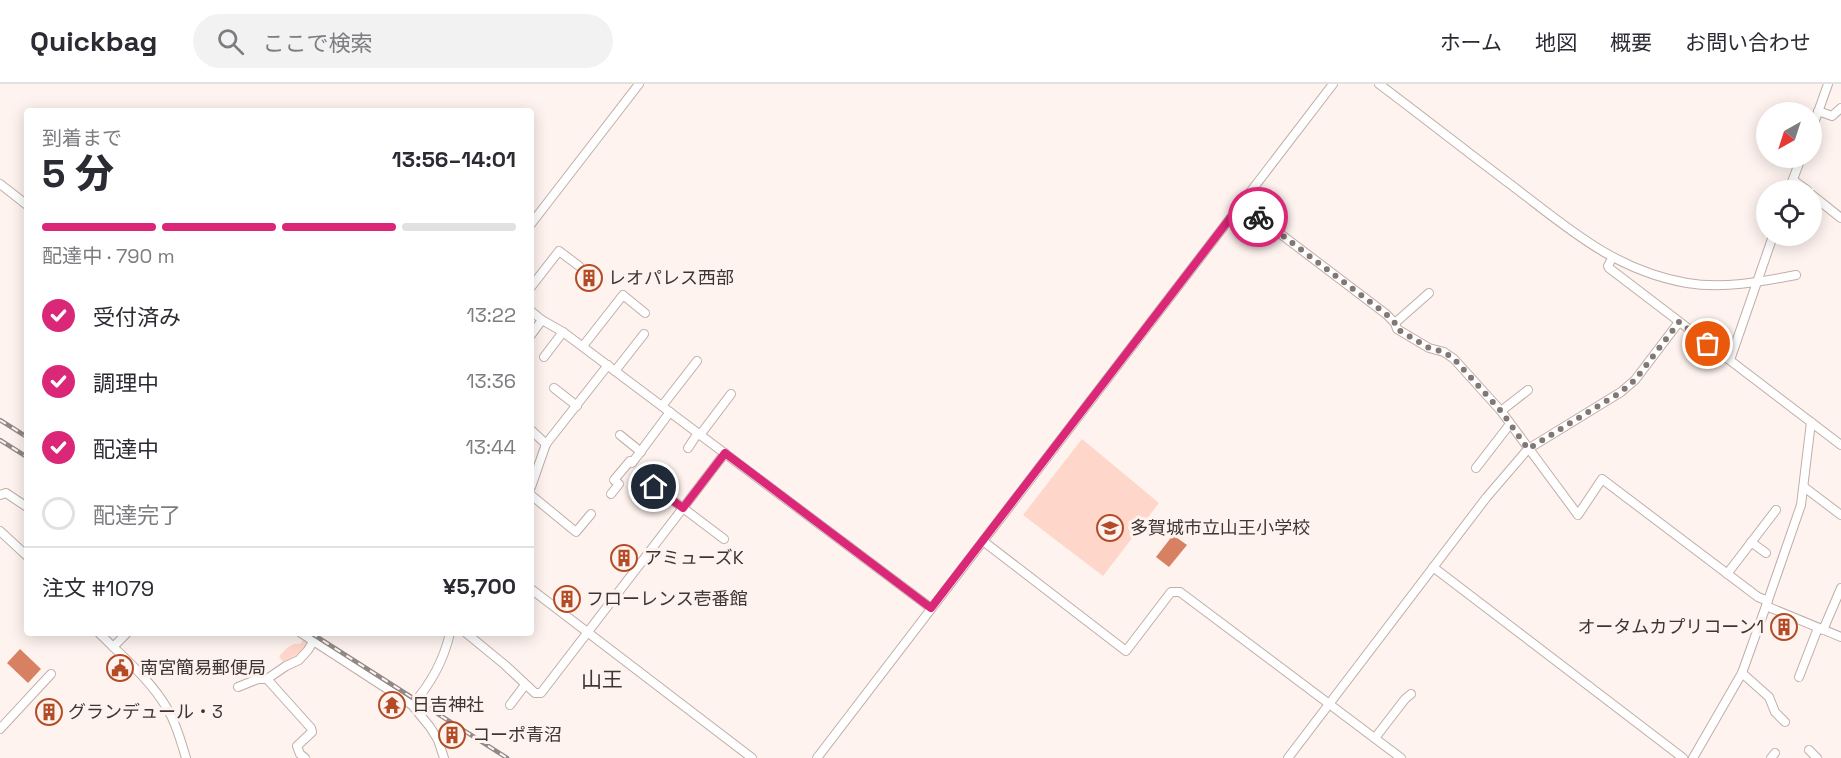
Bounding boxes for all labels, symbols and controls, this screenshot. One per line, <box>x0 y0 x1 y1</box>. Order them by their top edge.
search box <box>193 14 613 68</box>
text: Quickbag <box>30 23 157 59</box>
icon: search <box>214 25 247 58</box>
text: ここで検索 <box>262 29 372 57</box>
text: ホーム <box>1440 29 1502 56</box>
text: 地図 <box>1535 29 1577 56</box>
text: 概要 <box>1610 29 1652 56</box>
text: お問い合わせ <box>1685 29 1811 56</box>
north arrow <box>1756 102 1822 168</box>
map controls <box>1756 102 1822 246</box>
text: 到着まで <box>42 125 122 151</box>
text: 13:56–14:01 <box>392 145 516 173</box>
text: 5 分 <box>42 149 114 198</box>
button: locate <box>1756 180 1822 246</box>
courier <box>1228 187 1288 247</box>
icon: bike <box>1242 201 1275 234</box>
text: 配達中 · 790 m <box>42 243 175 269</box>
building icon: レオパレス西部 <box>574 263 604 293</box>
place label: レオパレス西部 <box>608 266 734 289</box>
icon: check <box>42 299 75 332</box>
text: 13:22 <box>466 302 516 328</box>
text: 受付済み <box>93 303 181 331</box>
pin <box>1682 318 1733 369</box>
icon: bag <box>1691 327 1724 360</box>
icon: check <box>42 365 75 398</box>
text: 13:36 <box>466 368 516 394</box>
text: 調理中 <box>93 369 159 397</box>
icon: check <box>42 431 75 464</box>
text: 13:44 <box>466 434 516 460</box>
text: 配達中 <box>93 435 159 463</box>
pin <box>628 461 679 512</box>
icon: home <box>637 470 670 503</box>
text: 配達完了 <box>93 501 181 529</box>
school or university icon: 多賀城市立山王小学校 <box>1095 513 1125 543</box>
place label: 多賀城市立山王小学校 <box>1130 516 1310 539</box>
building icon: アミューズK <box>609 543 639 573</box>
place label: アミューズK <box>644 546 744 569</box>
text: ¥5,700 <box>443 572 516 600</box>
text: 注文 #1079 <box>42 574 154 602</box>
building icon: フローレンス壱番館 <box>552 584 582 614</box>
place label: フローレンス壱番館 <box>586 587 748 610</box>
building icon: オータムカプリコーン1 <box>1769 612 1799 642</box>
place label: オータムカプリコーン1 <box>1577 615 1764 638</box>
public building icon: 南宮簡易郵便局 <box>105 653 135 683</box>
place label: 南宮簡易郵便局 <box>140 656 266 679</box>
district label: 山王 <box>581 666 623 693</box>
temple icon: 日吉神社 <box>377 690 407 720</box>
place label: 日吉神社 <box>412 693 484 716</box>
building icon: グランデュール・3 <box>34 697 64 727</box>
place label: グランデュール・3 <box>68 700 223 723</box>
building icon: コーポ青沼 <box>437 720 467 750</box>
place label: コーポ青沼 <box>472 723 562 746</box>

